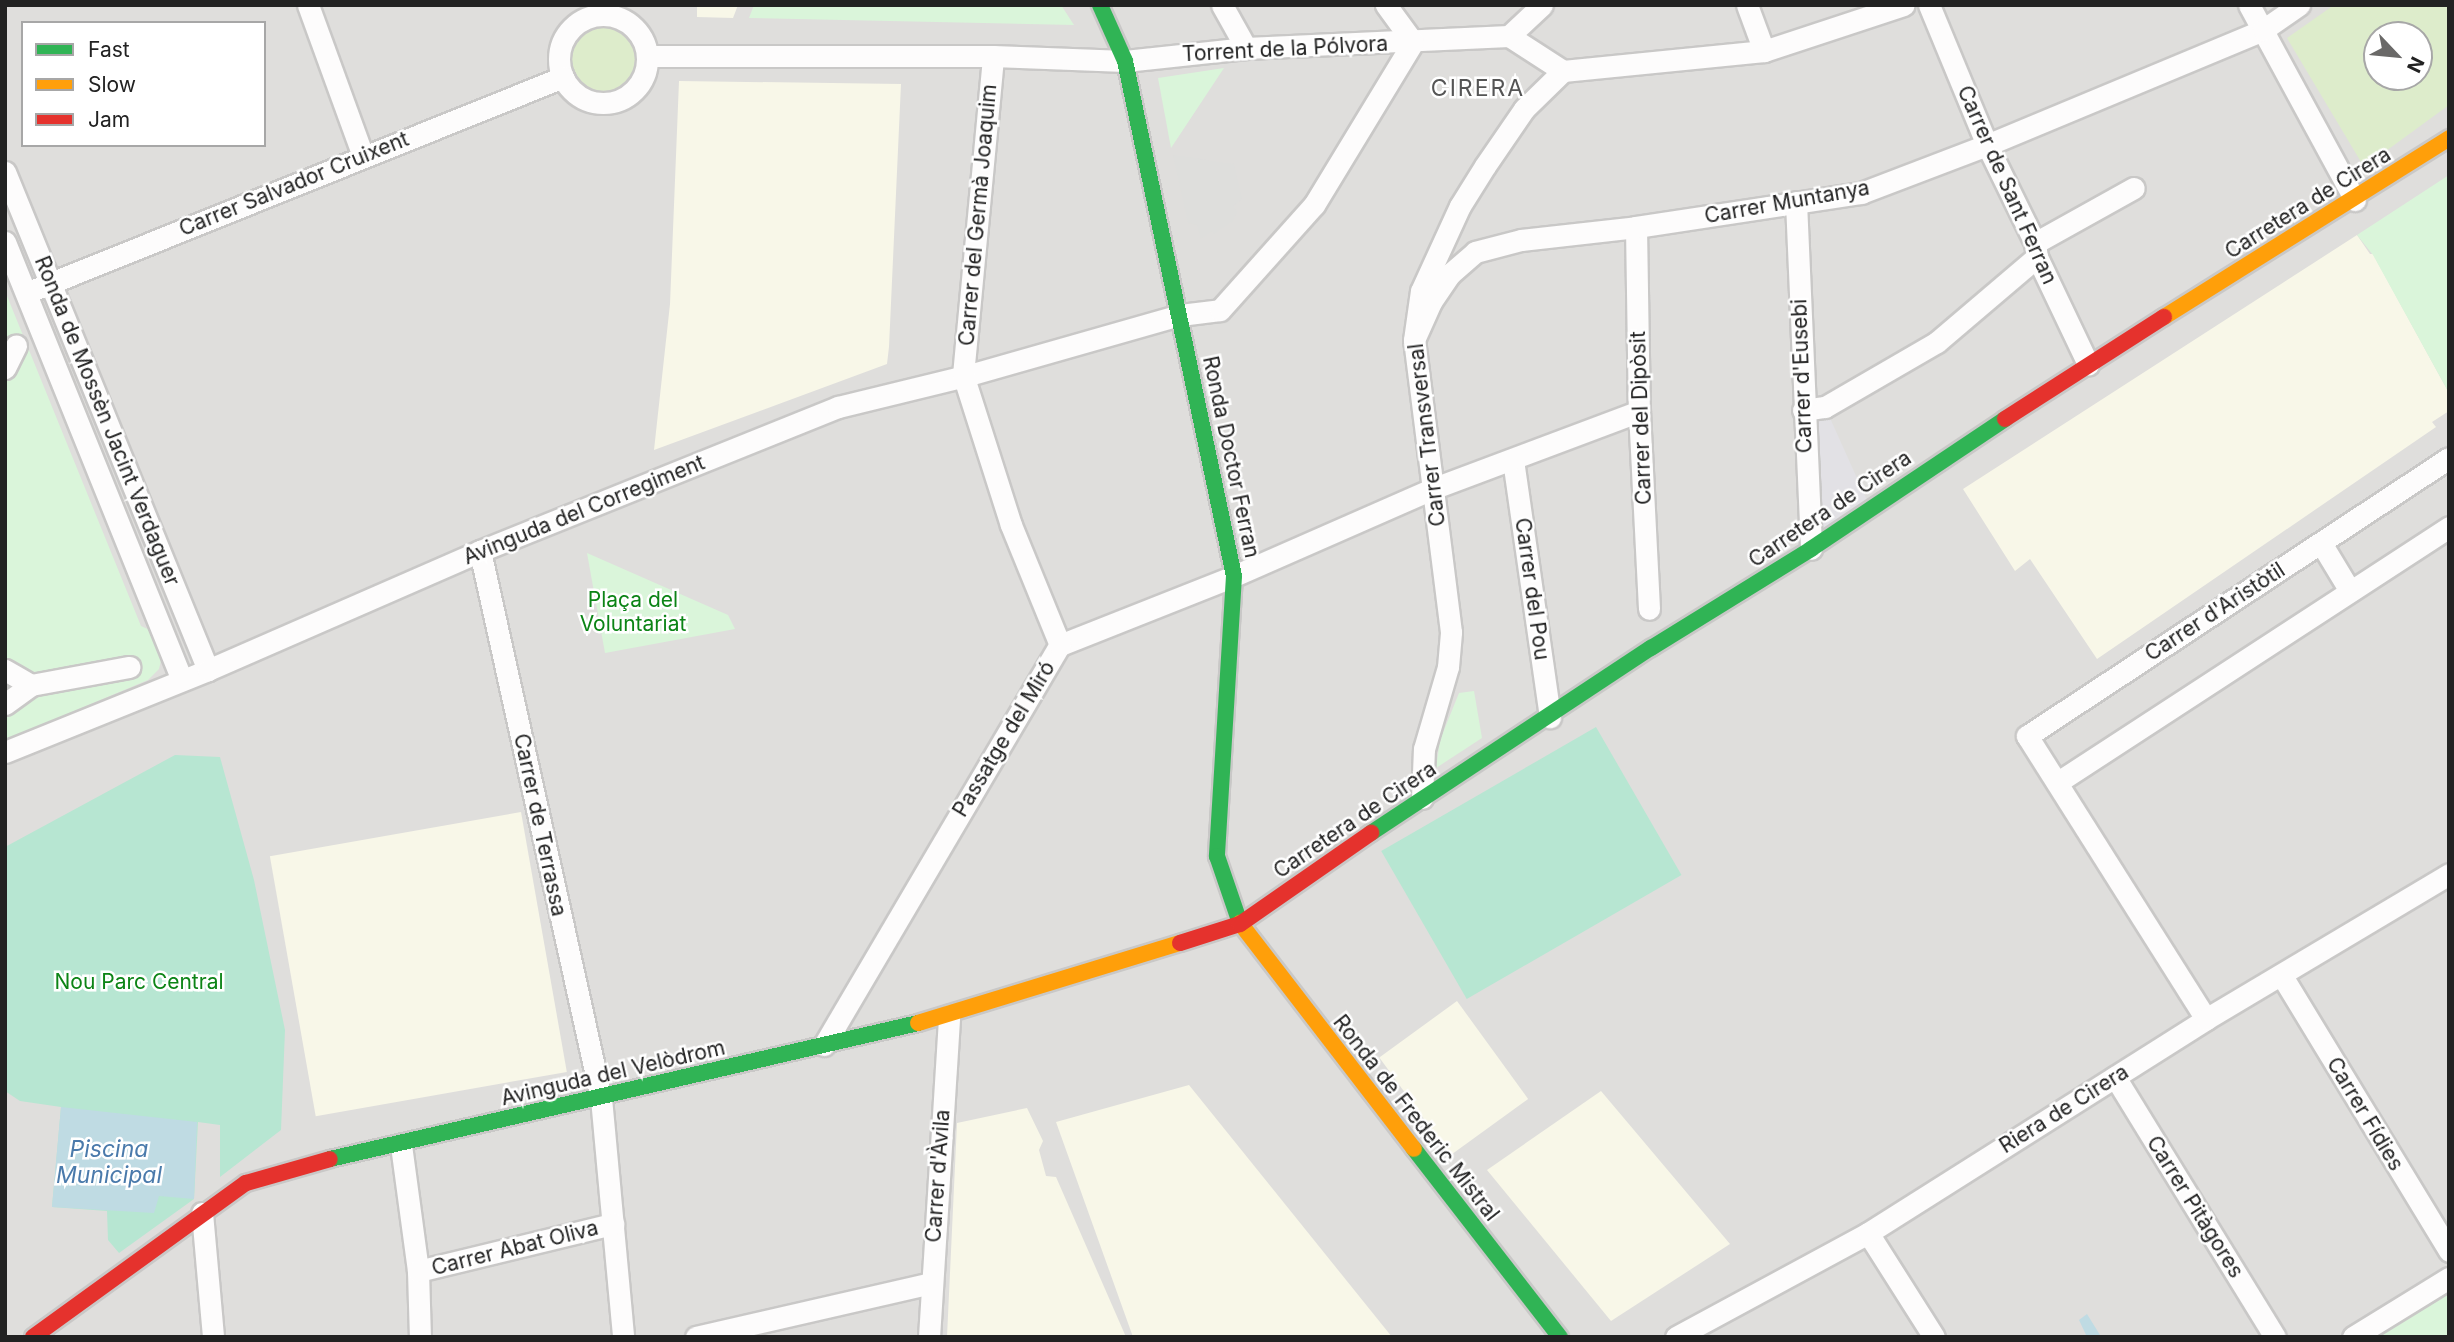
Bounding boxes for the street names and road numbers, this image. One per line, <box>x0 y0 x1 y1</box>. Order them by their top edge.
street label: Torrent de la Pólvora <box>1181 31 1389 67</box>
street label: Carrer de Sant Ferran <box>1952 82 2062 288</box>
street label: Carrer del Germà Joaquim <box>954 83 1002 347</box>
street label: Carrer Salvador Cruixent <box>175 126 413 242</box>
street label: Carretera de Cirera <box>2220 142 2396 264</box>
street label: Carrer Muntanya <box>1703 175 1871 229</box>
street label: Ronda de Mossèn Jacint Verdaguer <box>29 252 185 590</box>
street label: Carrer d'Eusebi <box>1787 298 1817 454</box>
street label: Carrer del Dipòsit <box>1625 331 1657 505</box>
street label: Carrer Transversal <box>1403 342 1451 528</box>
street label: Ronda Doctor Ferran <box>1197 354 1265 560</box>
street label: Carretera de Cirera <box>1744 445 1916 573</box>
street label: Avinguda del Corregiment <box>460 450 708 570</box>
street label: Carrer del Pou <box>1510 516 1554 662</box>
street label: Carrer d'Aristòtil <box>2140 557 2290 667</box>
street label: Passatge del Miró <box>948 657 1060 821</box>
street label: Carrer de Terrassa <box>508 731 572 919</box>
street label: Carretera de Cirera <box>1269 756 1441 884</box>
street label: Ronda de Frederic Mistral <box>1328 1010 1504 1226</box>
street label: Avinguda del Velòdrom <box>499 1035 727 1111</box>
street label: Carrer Fídies <box>2321 1053 2409 1175</box>
street label: Riera de Cirera <box>1995 1059 2133 1159</box>
street label: Carrer d'Àvila <box>921 1109 955 1243</box>
street label: Carrer Pitàgores <box>2141 1131 2249 1283</box>
street label: Carrer Abat Oliva <box>429 1215 601 1281</box>

